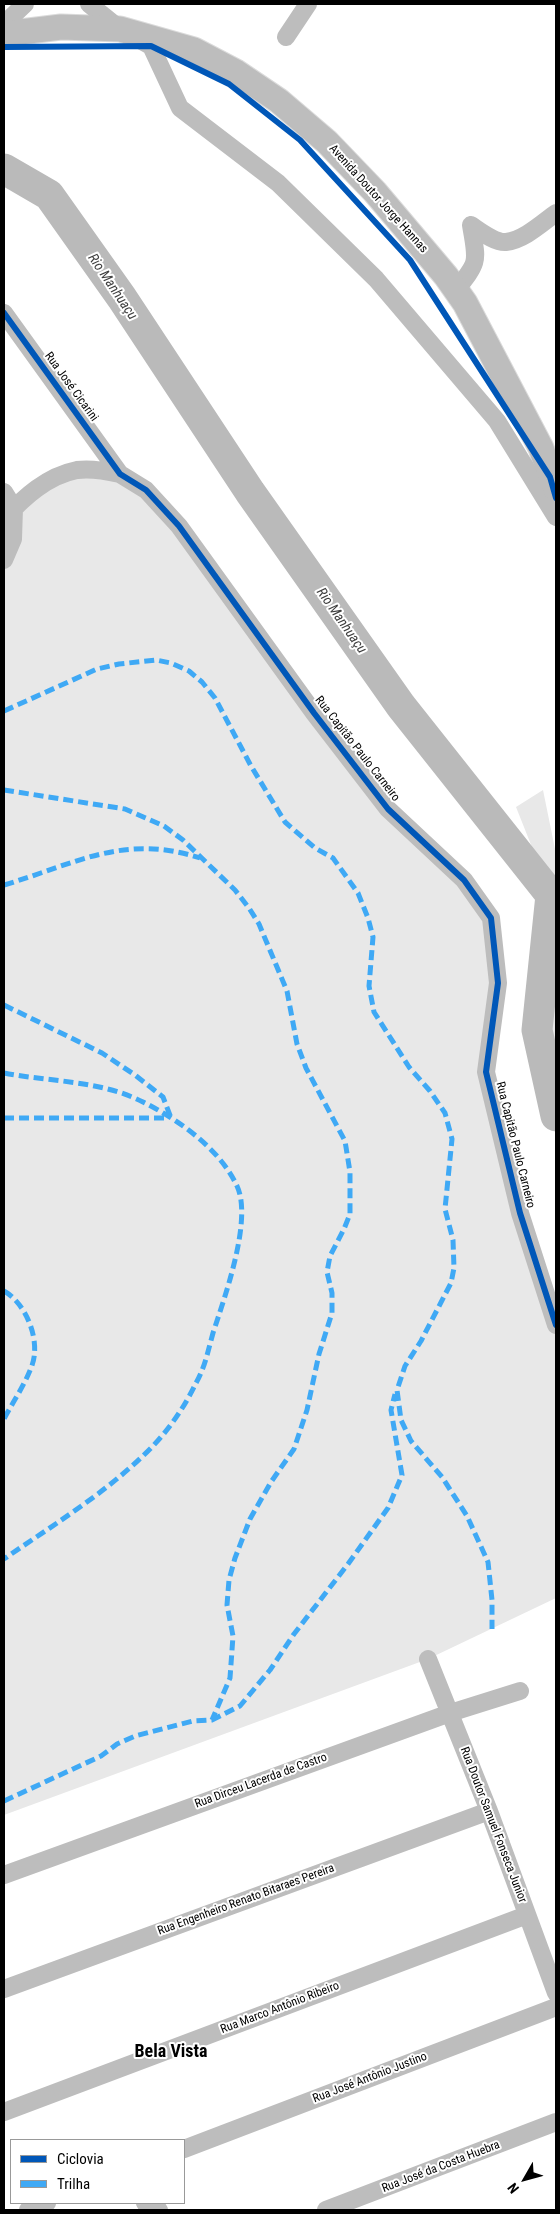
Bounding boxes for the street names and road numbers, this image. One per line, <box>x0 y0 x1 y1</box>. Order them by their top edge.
street label: Avenida Doutor Jorge Hannas <box>326 142 430 256</box>
street label: Rua José Cicarini <box>41 350 101 424</box>
street label: Rua Capitão Paulo Carneiro <box>311 694 403 804</box>
street label: Rua Capitão Paulo Carneiro <box>492 1080 538 1210</box>
street label: Rua Doutor Samuel Fonseca Junior <box>457 1745 529 1905</box>
street label: Rua Dirceu Lacerda de Castro <box>193 1750 329 1812</box>
street label: Rua Engenheiro Renato Bitaraes Pereira <box>156 1861 336 1939</box>
street label: Rua Marco Antônio Ribeiro <box>219 1979 341 2037</box>
street label: Rua José Antônio Justino <box>311 2050 429 2106</box>
street label: Rua José da Costa Huebra <box>380 2138 502 2196</box>

